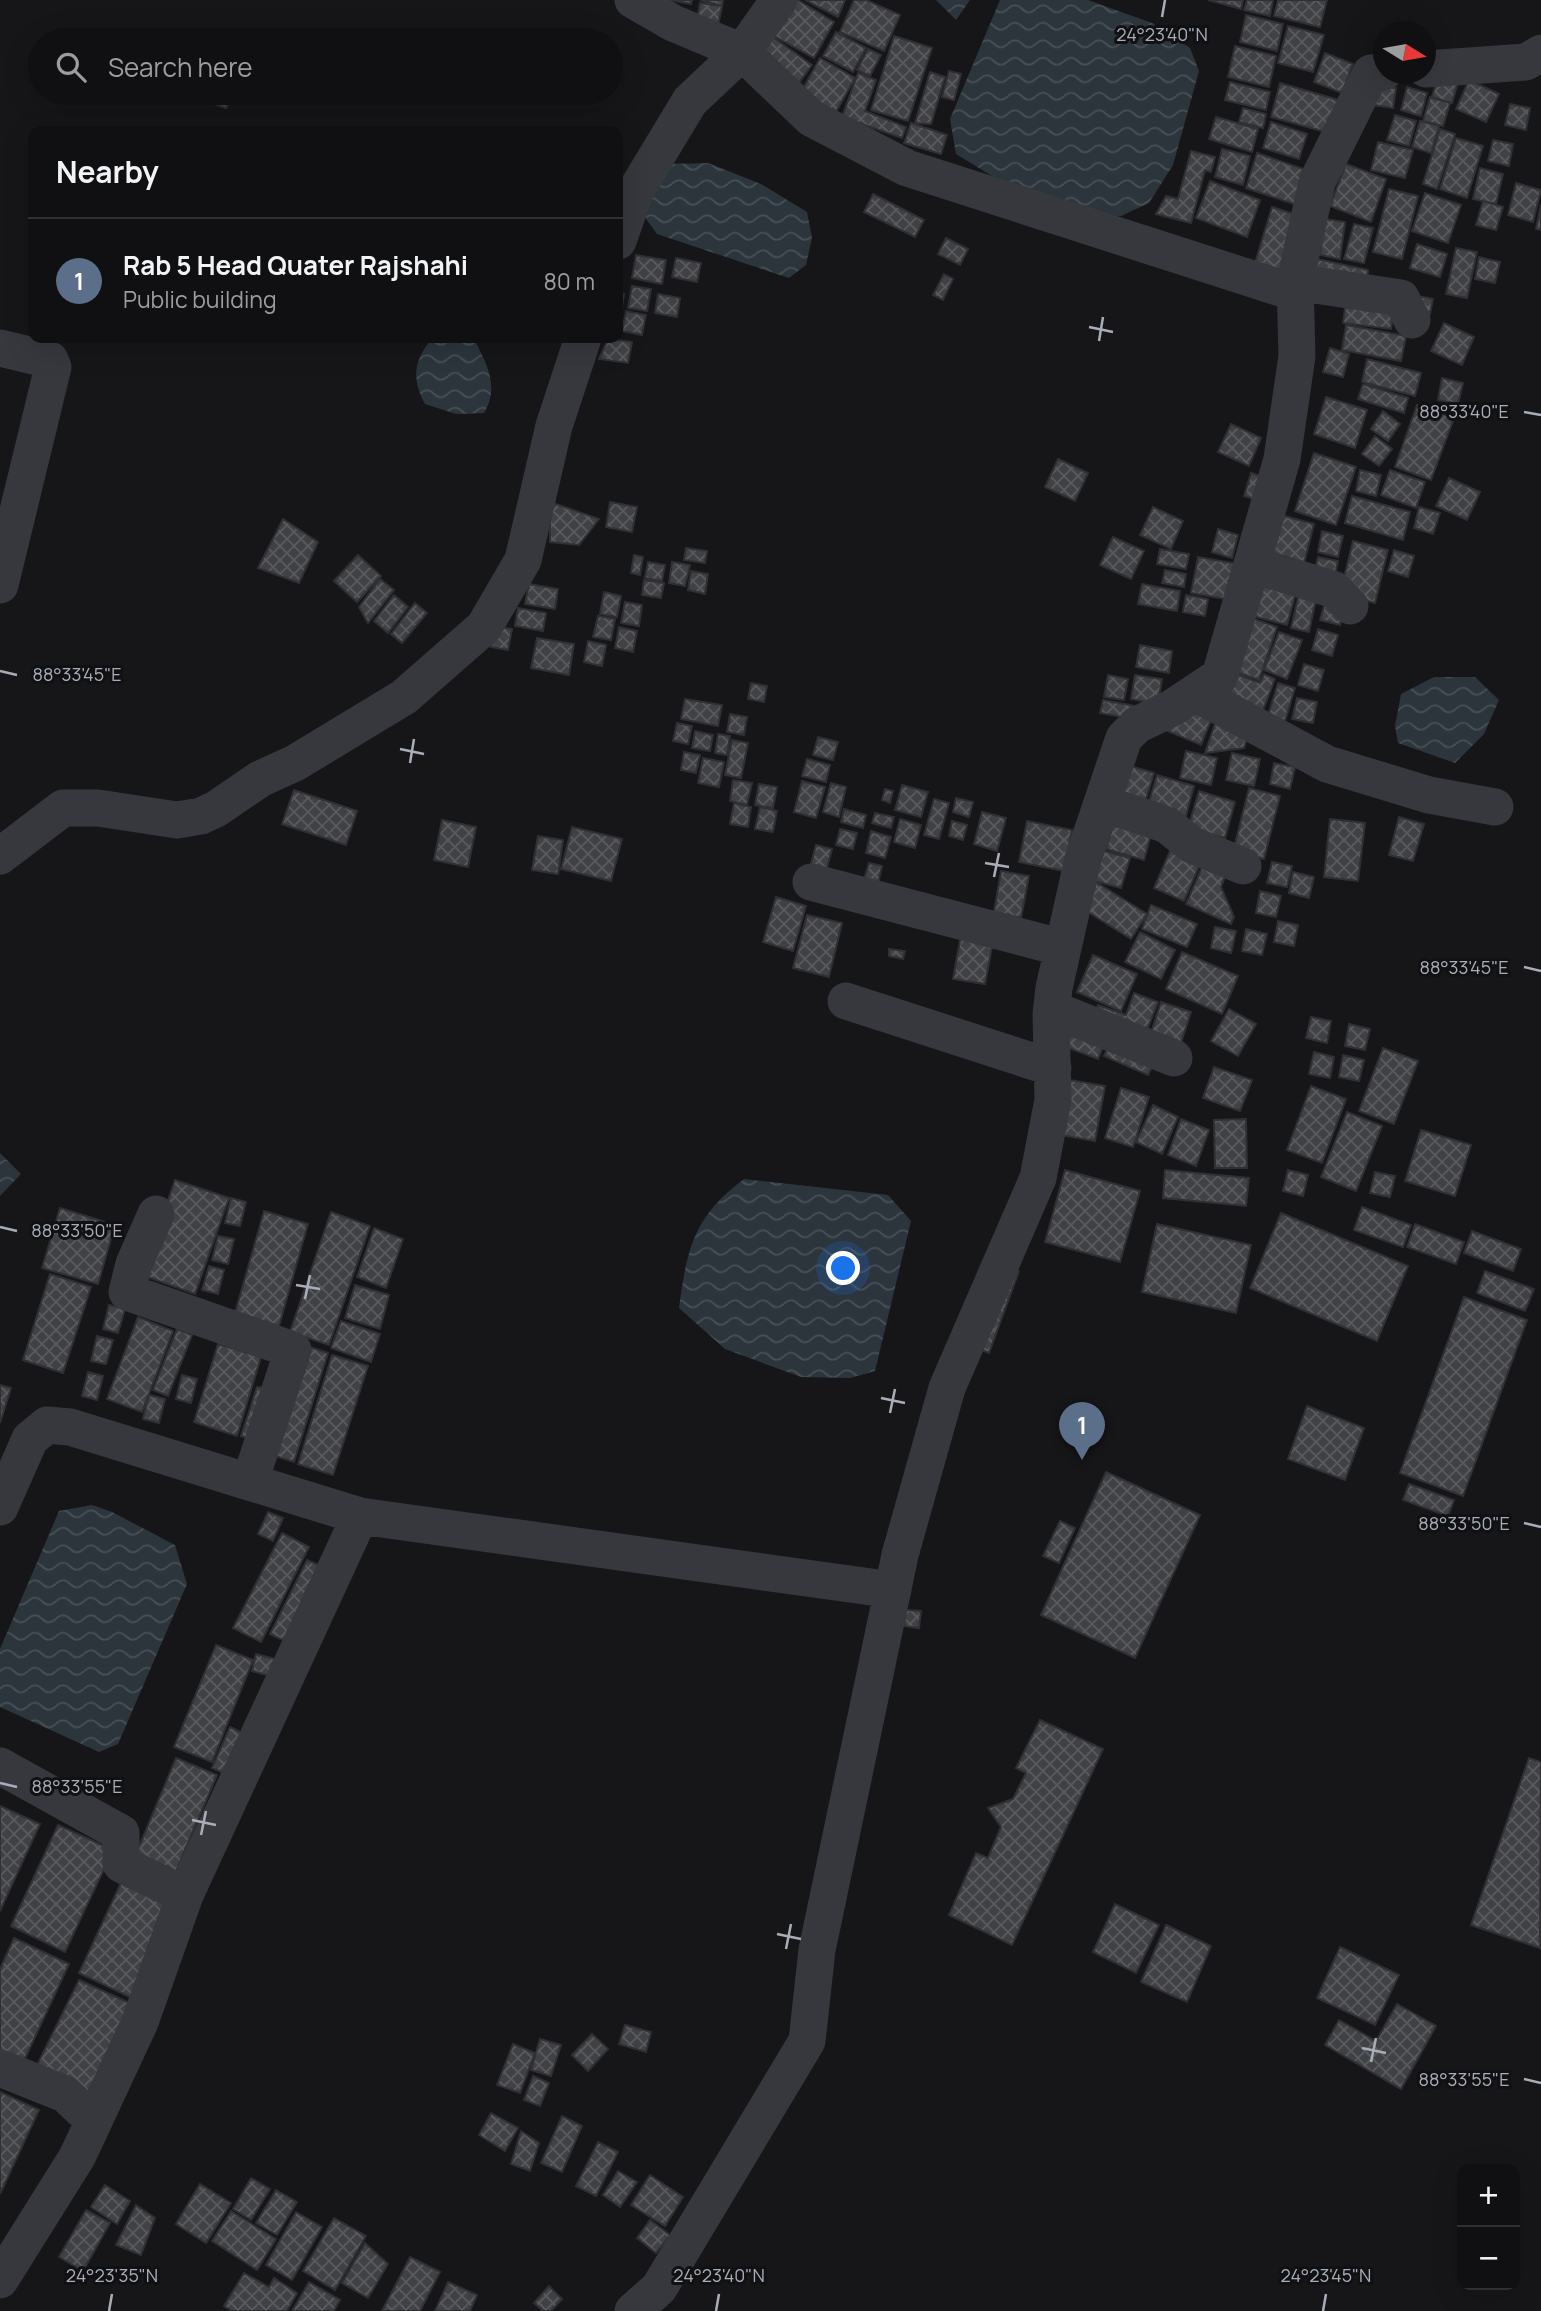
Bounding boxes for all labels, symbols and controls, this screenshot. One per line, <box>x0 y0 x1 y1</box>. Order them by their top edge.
north arrow <box>1373 21 1436 84</box>
text: 24°23'40"N <box>1116 22 1208 46</box>
search box <box>28 28 623 105</box>
icon: search <box>52 48 90 86</box>
text: Search here <box>108 49 253 85</box>
text: Nearby <box>56 151 159 192</box>
text: Rab 5 Head Quater Rajshahi <box>123 247 468 283</box>
text: 1 <box>74 265 84 297</box>
text: 80 m <box>544 265 595 297</box>
text: Public building <box>123 283 277 315</box>
text: 88°33'40"E <box>1419 399 1509 423</box>
text: 88°33'45"E <box>33 662 121 686</box>
text: 88°33'45"E <box>1420 955 1508 979</box>
text: 88°33'50"E <box>31 1218 123 1242</box>
your location <box>826 1251 860 1285</box>
pin: 1 <box>1059 1402 1105 1460</box>
text: 88°33'50"E <box>1418 1511 1510 1535</box>
text: 88°33'55"E <box>32 1774 122 1798</box>
text: 88°33'55"E <box>1419 2067 1509 2091</box>
map controls <box>1457 2164 1520 2290</box>
button: + <box>1457 2164 1520 2227</box>
button: − <box>1457 2227 1520 2290</box>
text: 24°23'35"N <box>66 2263 158 2287</box>
text: 24°23'40"N <box>673 2263 765 2287</box>
text: 24°23'45"N <box>1281 2263 1371 2287</box>

